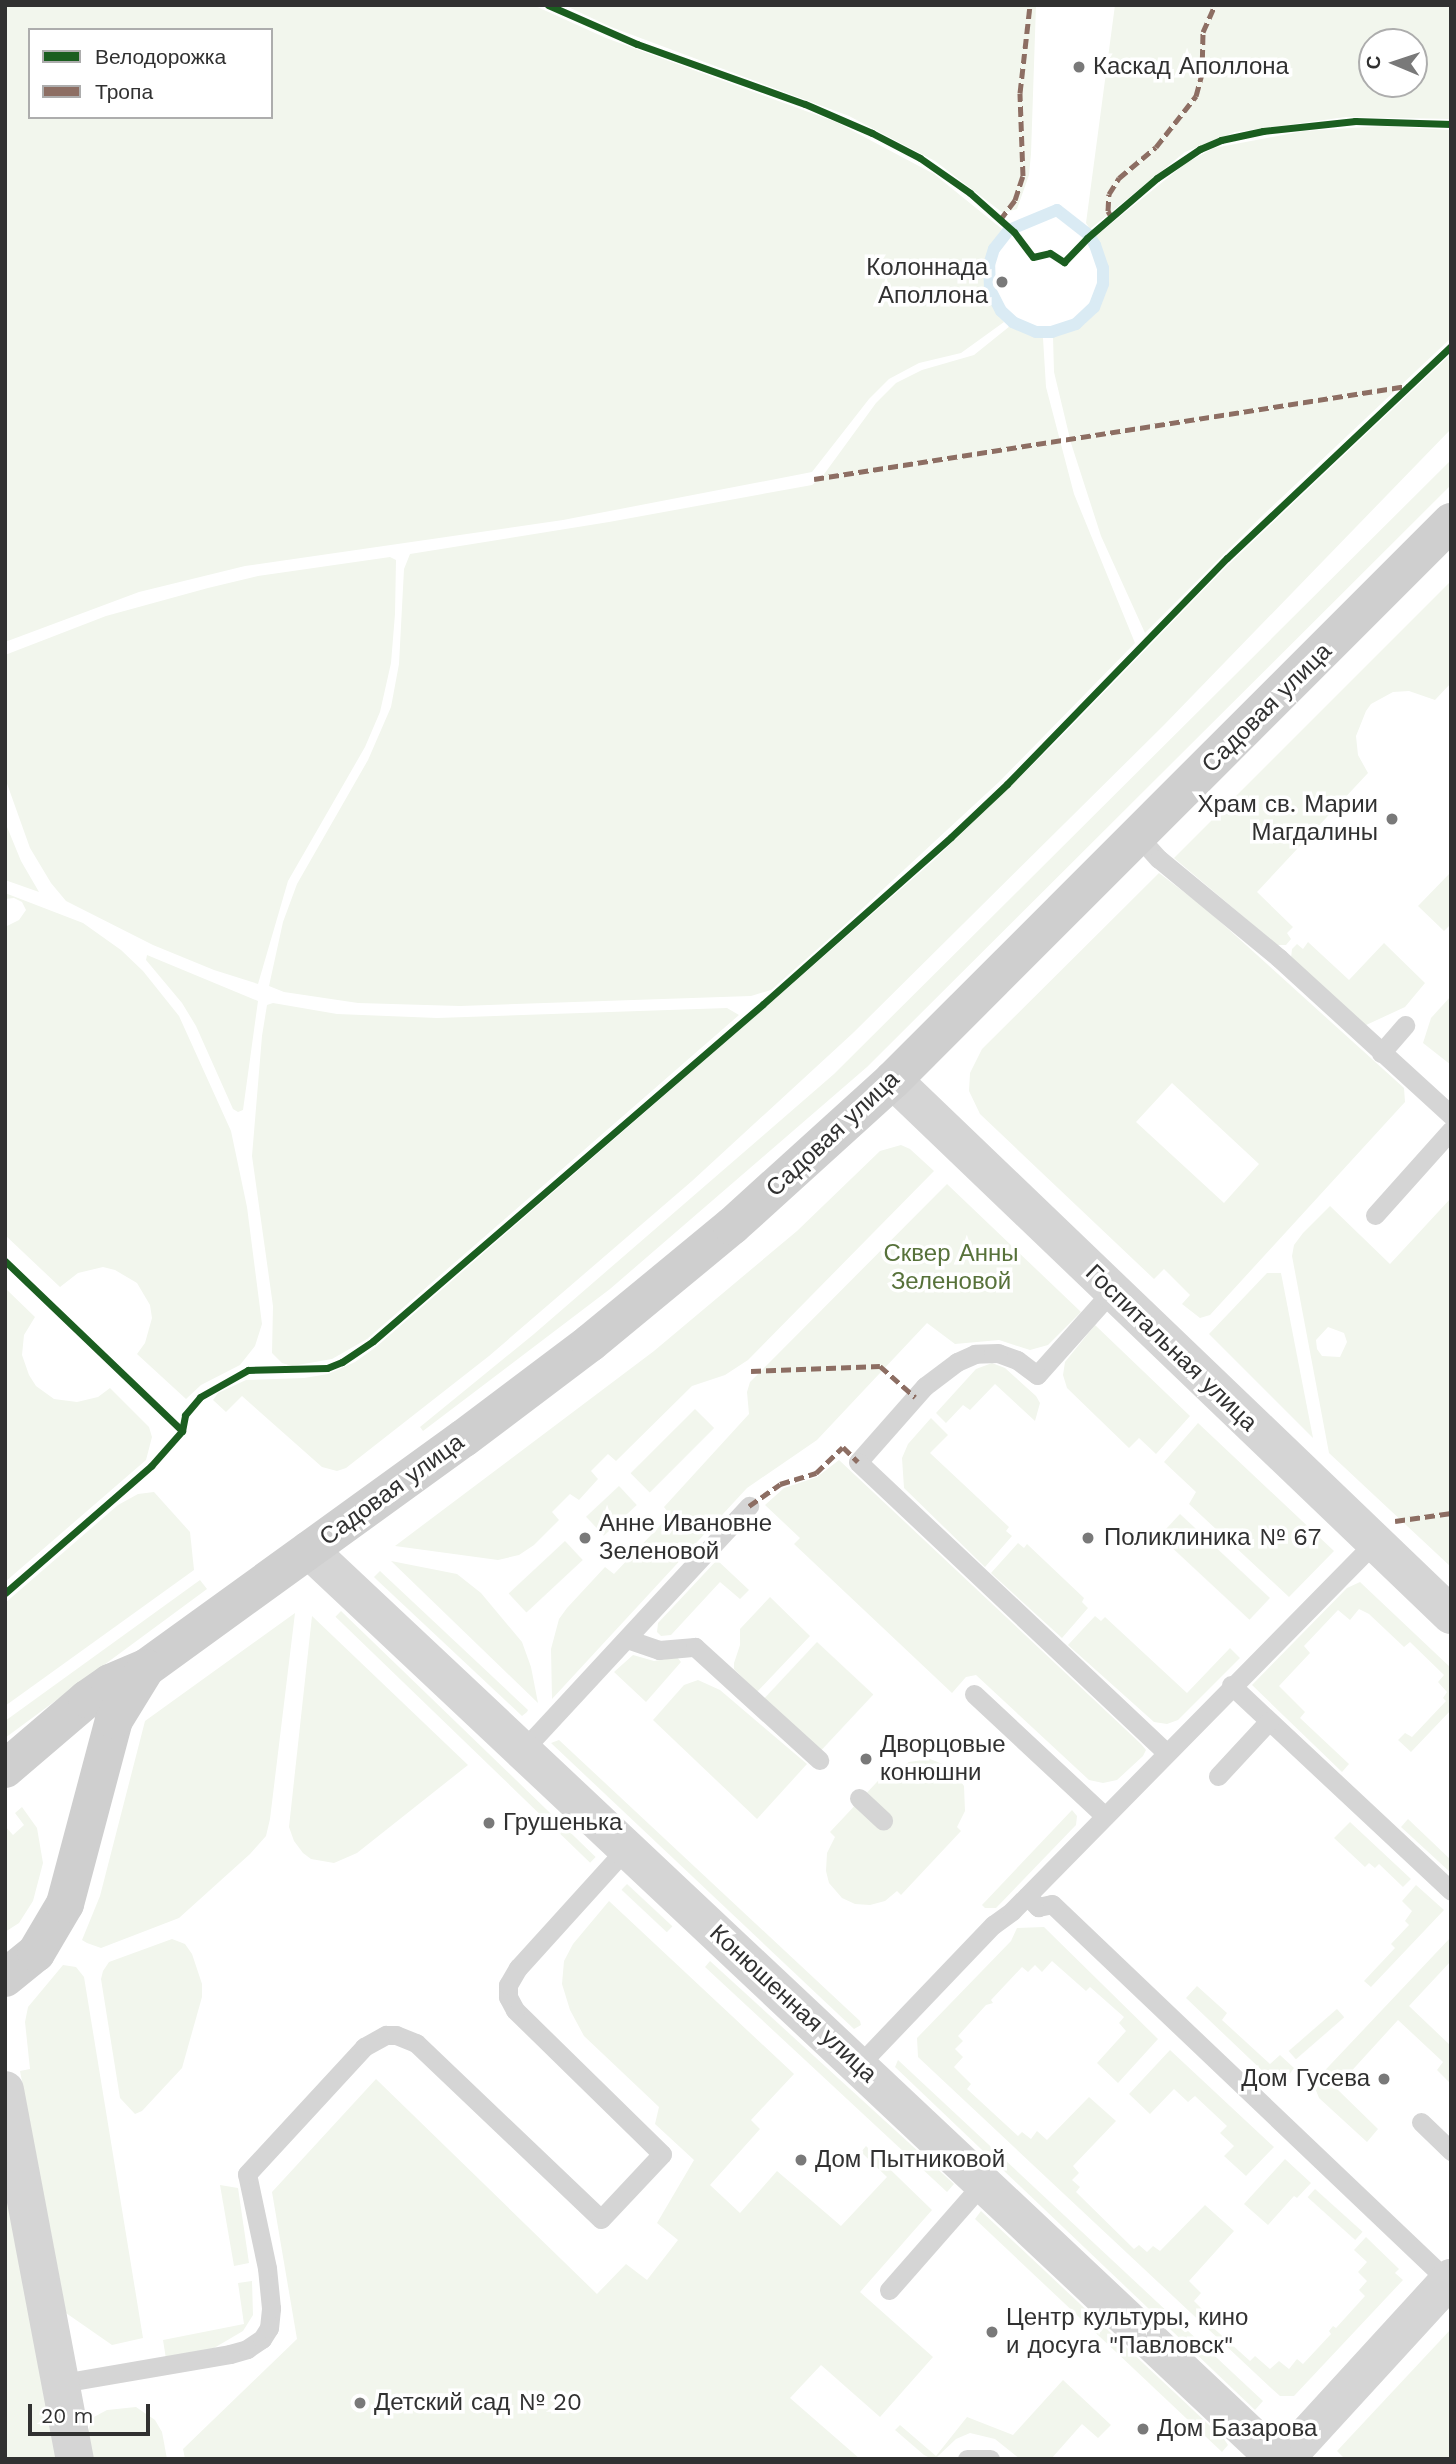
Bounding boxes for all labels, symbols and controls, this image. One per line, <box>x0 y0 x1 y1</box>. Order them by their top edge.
legend <box>28 28 273 119</box>
north arrow <box>1358 28 1428 98</box>
text: Велодорожка <box>95 44 226 69</box>
place label: Каскад Аполлона <box>1093 53 1289 81</box>
text: С <box>1362 55 1385 70</box>
marker: Каскад Аполлона <box>1071 59 1087 75</box>
text: Тропа <box>95 79 153 104</box>
place label: Колоннада Аполлона <box>866 254 988 310</box>
marker: Колоннада Аполлона <box>994 274 1010 290</box>
street label: Садовая улица <box>1196 637 1338 779</box>
place label: Храм св. Марии Магдалины <box>1198 791 1378 847</box>
marker: Храм св. Марии Магдалины <box>1384 811 1400 827</box>
street label: Садовая улица <box>761 1065 905 1203</box>
park label: Сквер Анны Зеленовой <box>884 1240 1018 1296</box>
street label: Госпитальная улица <box>1079 1259 1263 1437</box>
street label: Садовая улица <box>314 1428 470 1552</box>
place label: Анне Ивановне Зеленовой <box>599 1510 772 1566</box>
place label: Поликлиника № 67 <box>1104 1524 1321 1552</box>
marker: Поликлиника № 67 <box>1078 1528 1098 1548</box>
marker: Анне Ивановне Зеленовой <box>577 1530 593 1546</box>
place label: Дворцовые конюшни <box>880 1731 1006 1787</box>
marker: Дворцовые конюшни <box>858 1751 874 1767</box>
place label: Грушенька <box>503 1809 622 1837</box>
marker: Грушенька <box>481 1815 497 1831</box>
street label: Конюшенная улица <box>703 1919 883 2089</box>
place label: Дом Гусева <box>1241 2065 1370 2093</box>
marker: Дом Гусева <box>1376 2071 1392 2087</box>
place label: Дом Пытниковой <box>815 2146 1005 2174</box>
marker: Дом Пытниковой <box>793 2152 809 2168</box>
place label: Центр культуры, кино и досуга "Павловск" <box>1006 2304 1248 2360</box>
marker: Центр культуры, кино и досуга "Павловск" <box>984 2324 1000 2340</box>
place label: Детский сад № 20 <box>374 2389 582 2417</box>
scale bar <box>32 2390 154 2434</box>
marker: Детский сад № 20 <box>352 2395 368 2411</box>
text: 20 m <box>41 2403 93 2428</box>
place label: Дом Базарова <box>1157 2415 1317 2443</box>
marker: Дом Базарова <box>1135 2421 1151 2437</box>

